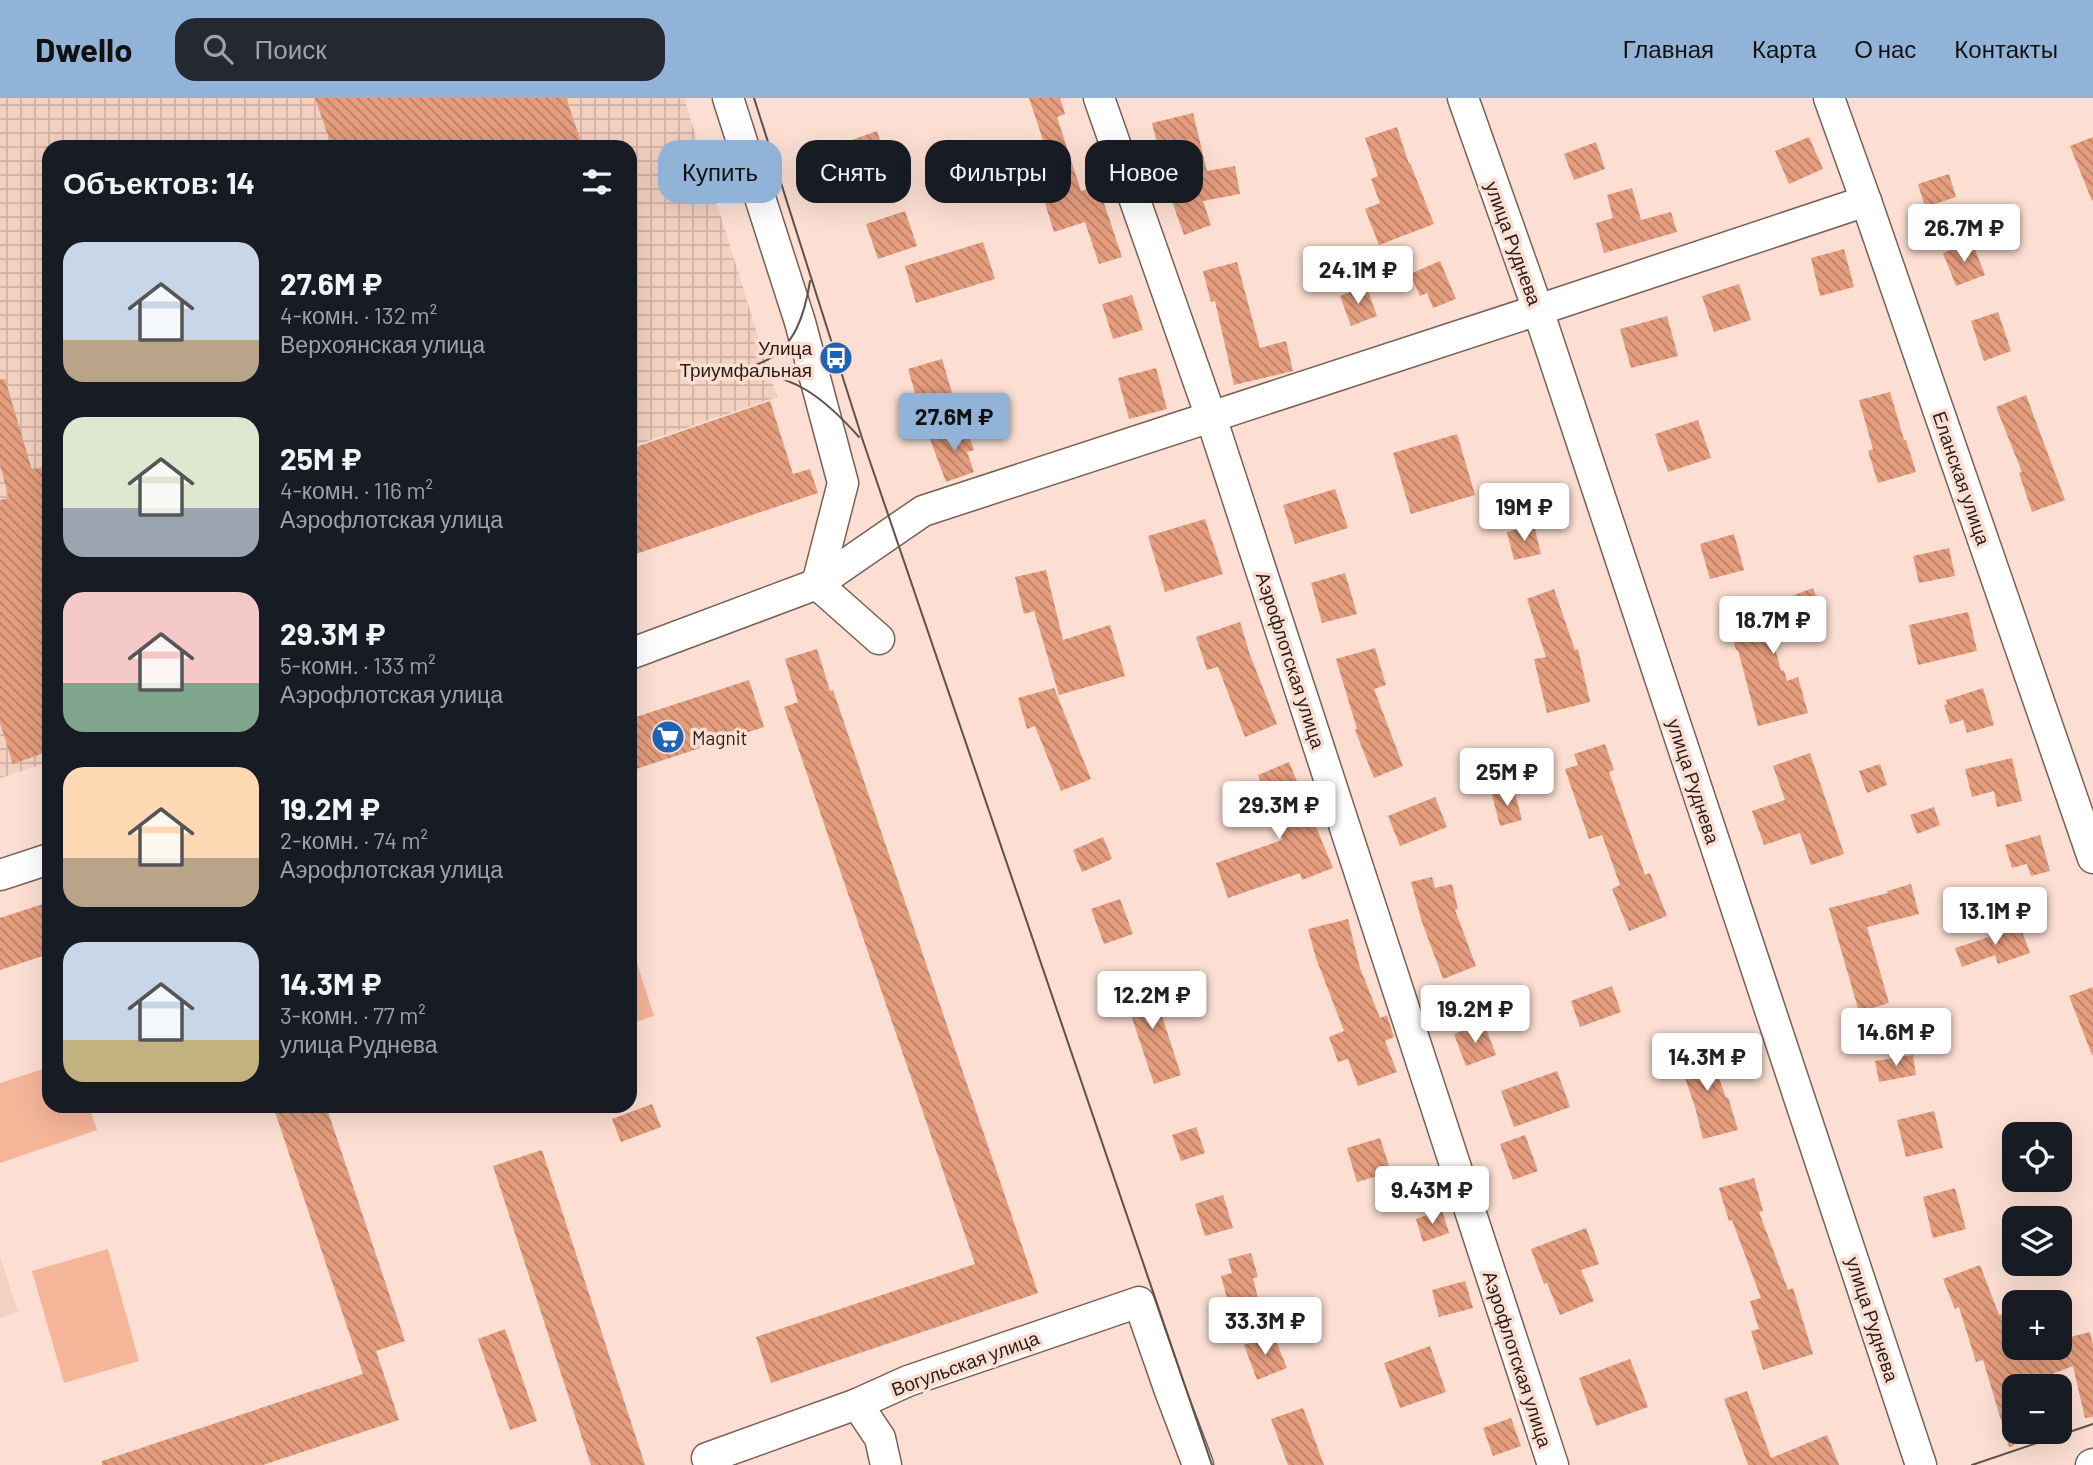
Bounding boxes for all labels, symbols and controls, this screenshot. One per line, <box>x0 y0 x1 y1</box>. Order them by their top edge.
search box <box>175 18 665 81</box>
text: Dwello <box>35 29 133 69</box>
icon: search <box>199 30 237 68</box>
text: Поиск <box>255 33 327 64</box>
text: Главная <box>1623 34 1714 63</box>
text: Карта <box>1752 34 1816 63</box>
text: О нас <box>1854 34 1916 63</box>
text: Контакты <box>1954 34 2058 63</box>
chip: Купить <box>658 140 782 203</box>
chip: Снять <box>796 140 911 203</box>
chip: Фильтры <box>925 140 1071 203</box>
chip: Новое <box>1085 140 1203 203</box>
icon: filters <box>578 163 616 201</box>
text: Объектов: 14 <box>63 164 255 200</box>
street label: улица Руднева <box>1481 178 1547 308</box>
pin: 26.7M ₽ <box>1899 204 2029 264</box>
text: 26.7M ₽ <box>1924 213 2004 241</box>
pin: 24.1M ₽ <box>1293 246 1423 306</box>
text: 24.1M ₽ <box>1319 255 1397 283</box>
text: 27.6M ₽ <box>280 265 382 301</box>
icon: home <box>119 270 203 354</box>
text: 4-комн. · 132 m² <box>280 301 437 329</box>
text: Верхоянская улица <box>280 330 485 358</box>
place label: Улица Триумфальная <box>679 336 812 381</box>
bus stop icon: Улица Триумфальная <box>817 339 855 377</box>
pin: 27.6M ₽ <box>889 394 1019 453</box>
text: 27.6M ₽ <box>915 402 993 430</box>
street label: Еланская улица <box>1928 408 1996 548</box>
text: 25M ₽ <box>280 440 361 476</box>
icon: home <box>119 445 203 529</box>
text: 4-комн. · 116 m² <box>280 476 433 504</box>
pin: 19M ₽ <box>1475 484 1573 543</box>
text: 19M ₽ <box>1495 492 1553 520</box>
text: Аэрофлотская улица <box>280 505 503 533</box>
street label: Аэрофлотская улица <box>1252 569 1331 752</box>
pin: 18.7M ₽ <box>1708 596 1838 656</box>
text: 18.7M ₽ <box>1735 605 1811 633</box>
text: 29.3M ₽ <box>280 615 386 651</box>
icon: home <box>119 620 203 704</box>
text: 5-комн. · 133 m² <box>280 651 436 679</box>
text: Аэрофлотская улица <box>280 680 503 708</box>
street label: улица Руднева <box>1663 716 1725 847</box>
supermarket icon: Magnit <box>649 718 687 756</box>
place label: Magnit <box>692 726 747 749</box>
pin: 25M ₽ <box>1458 748 1556 808</box>
text: 25M ₽ <box>1476 757 1538 785</box>
pin: 29.3M ₽ <box>1214 782 1344 841</box>
text: 19.2M ₽ <box>280 790 380 826</box>
text: 29.3M ₽ <box>1239 790 1319 818</box>
icon: home <box>119 795 203 879</box>
text: 2-комн. · 74 m² <box>280 826 428 854</box>
text: Аэрофлотская улица <box>280 855 503 883</box>
pin: 13.1M ₽ <box>1930 888 2060 947</box>
text: 13.1M ₽ <box>1959 896 2031 924</box>
text: 14.3M ₽ <box>280 965 382 1001</box>
icon: home <box>119 970 203 1054</box>
pin: 12.2M ₽ <box>1087 972 1217 1031</box>
text: 12.2M ₽ <box>1113 980 1191 1008</box>
pin: 19.2M ₽ <box>1410 986 1540 1045</box>
text: 19.2M ₽ <box>1437 994 1513 1022</box>
text: 3-комн. · 77 m² <box>280 1001 426 1029</box>
pin: 14.6M ₽ <box>1831 1009 1961 1068</box>
text: 14.6M ₽ <box>1857 1017 1935 1045</box>
text: улица Руднева <box>280 1030 438 1058</box>
pin: 14.3M ₽ <box>1642 1034 1772 1093</box>
text: 14.3M ₽ <box>1668 1042 1746 1070</box>
map controls <box>2002 1122 2072 1444</box>
button: locate <box>2002 1122 2072 1192</box>
pin: 9.43M ₽ <box>1367 1166 1497 1226</box>
text: 9.43M ₽ <box>1391 1175 1473 1203</box>
button: layers <box>2002 1206 2072 1276</box>
street label: улица Руднева <box>1842 1254 1904 1385</box>
street label: Аэрофлотская улица <box>1479 1268 1558 1451</box>
button: + <box>2002 1290 2072 1360</box>
pin: 33.3M ₽ <box>1200 1298 1330 1357</box>
text: 33.3M ₽ <box>1225 1306 1305 1334</box>
street label: Вогульская улица <box>888 1325 1042 1400</box>
button: − <box>2002 1374 2072 1444</box>

